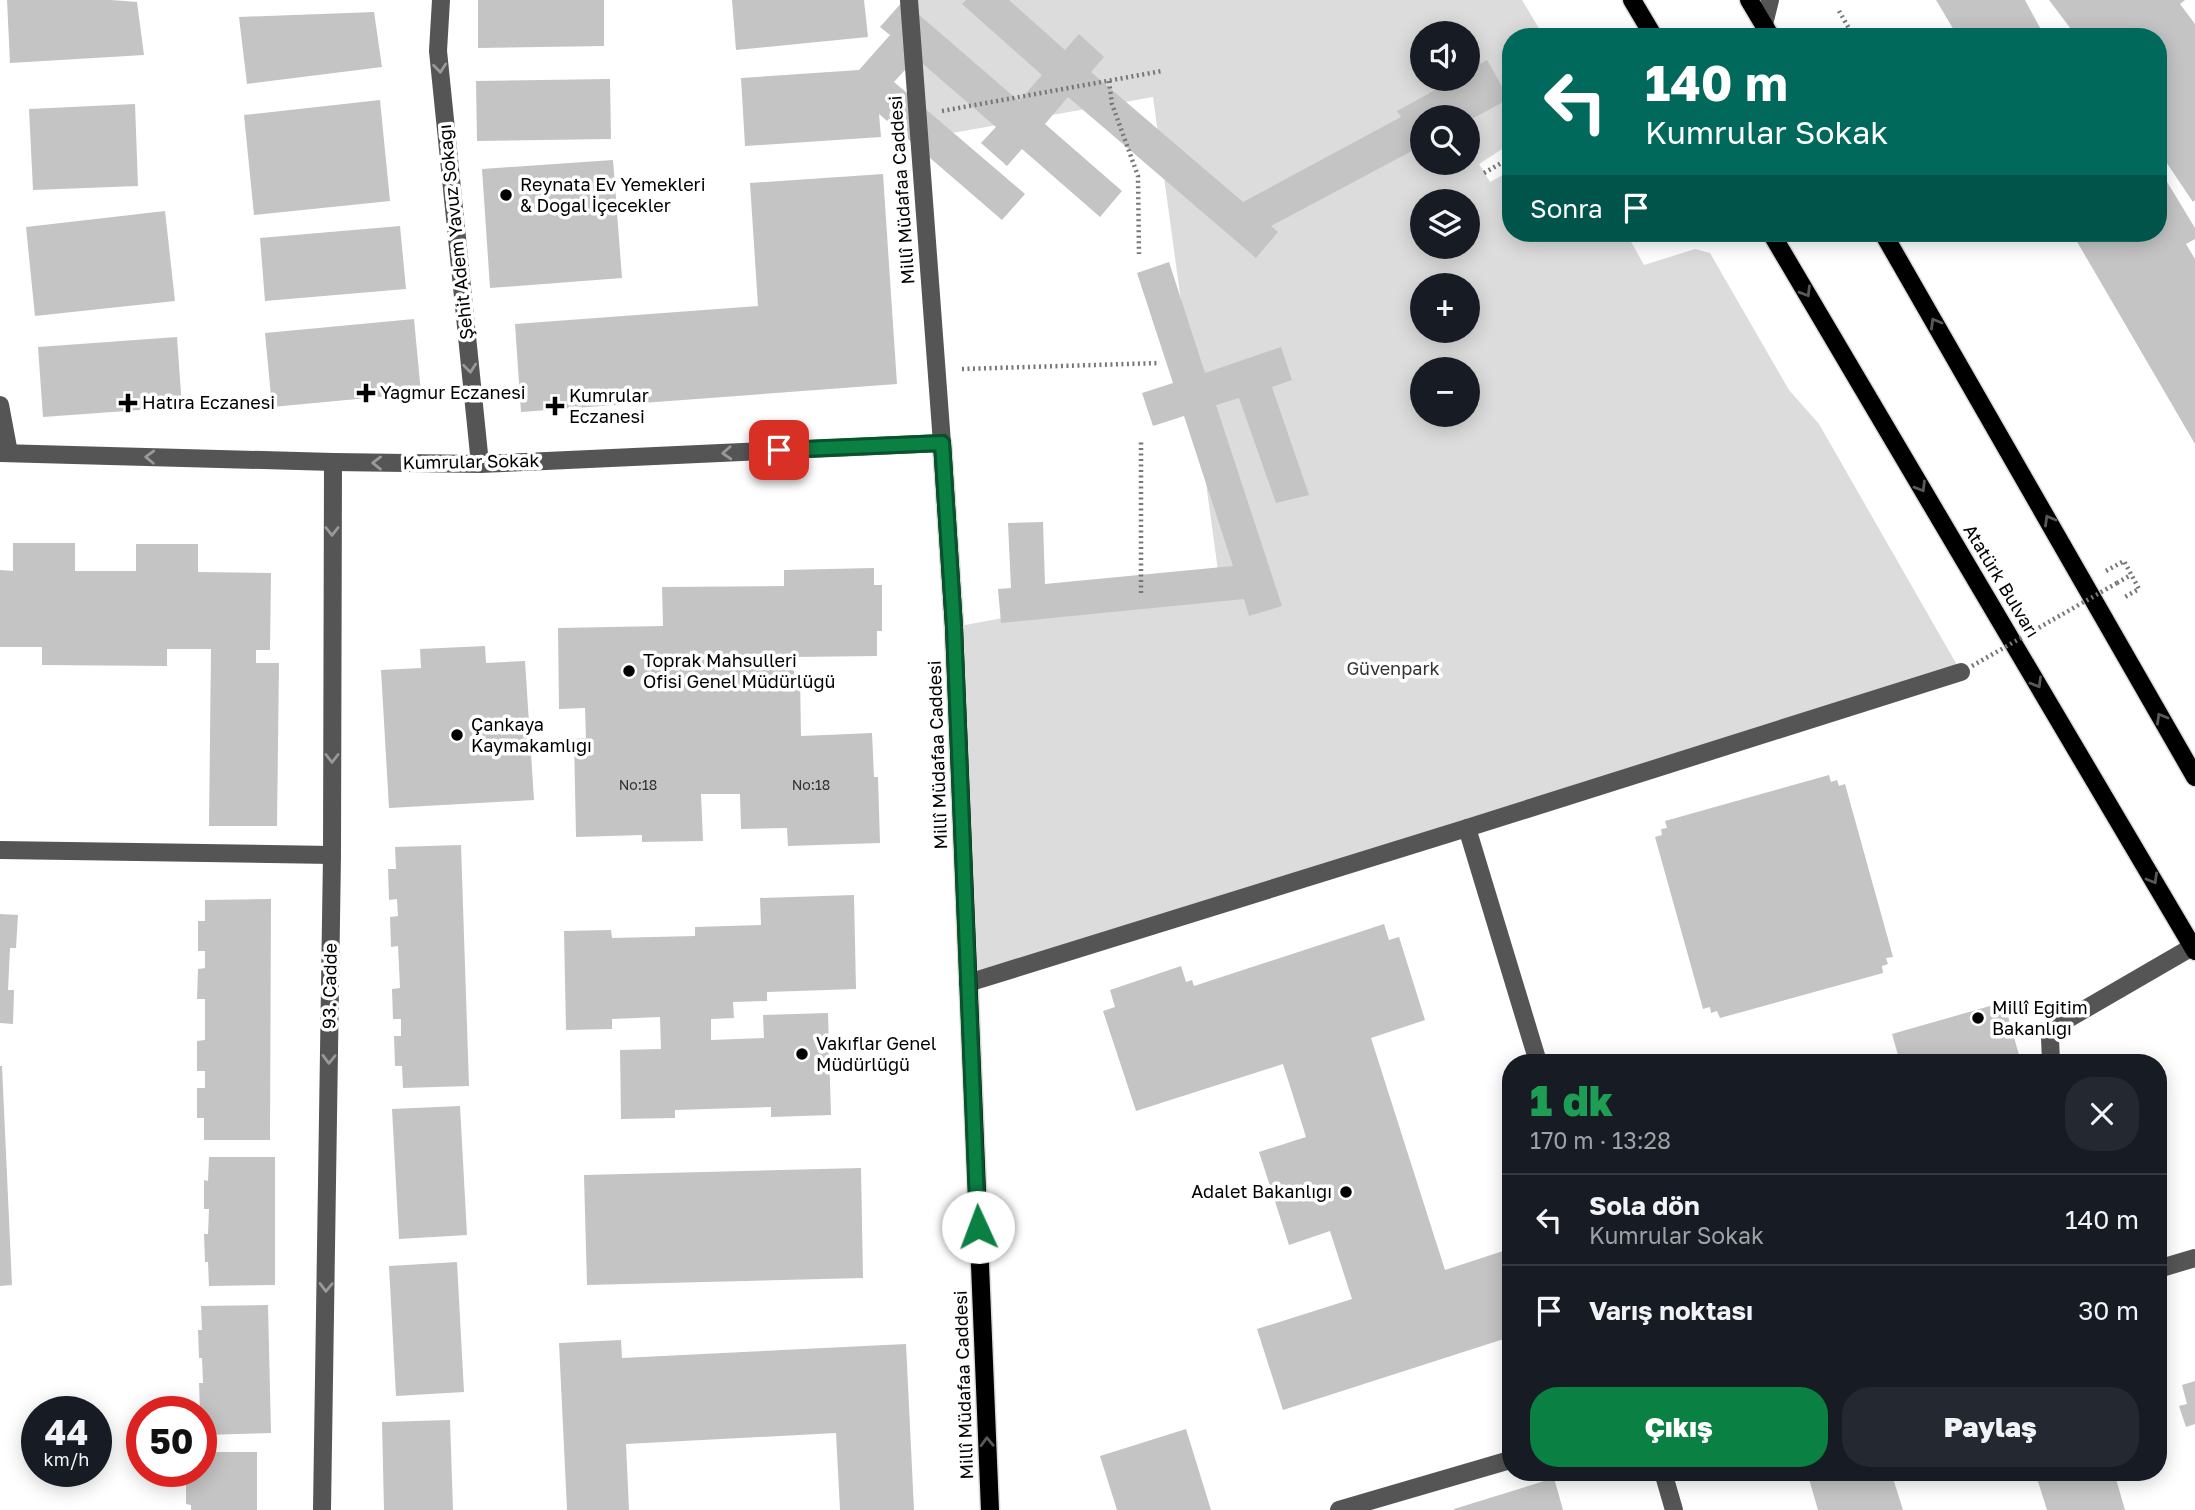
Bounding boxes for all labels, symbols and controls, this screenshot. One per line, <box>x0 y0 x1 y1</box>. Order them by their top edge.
map controls <box>1410 21 1480 427</box>
button: sound <box>1410 21 1480 91</box>
text: 140 m <box>1645 53 1788 112</box>
icon: left <box>1530 56 1621 147</box>
one-way arrow <box>432 63 447 74</box>
street label: Millî Müdafaa Caddesi <box>883 95 919 285</box>
button: search <box>1410 105 1480 175</box>
text: Kumrular Sokak <box>1645 113 1888 151</box>
street label: Şehit Adem Yavuz Sokağı <box>433 123 477 341</box>
place label: Reynata Ev Yemekleri & Doğal İçecekler <box>520 173 705 216</box>
marker: Reynata Ev Yemekleri & Doğal İçecekler <box>498 187 514 203</box>
button: layers <box>1410 189 1480 259</box>
icon: arrive <box>1617 189 1655 227</box>
text: Sonra <box>1530 193 1603 224</box>
button: + <box>1410 273 1480 343</box>
one-way arrow <box>1797 284 1810 297</box>
one-way arrow <box>1930 318 1943 330</box>
button: − <box>1410 357 1480 427</box>
one-way arrow <box>462 362 477 373</box>
place label: Yağmur Eczanesi <box>380 381 526 403</box>
place label: Kumrular Eczanesi <box>569 384 649 427</box>
marker: Yağmur Eczanesi <box>358 385 374 401</box>
place label: Hatıra Eczanesi <box>142 391 275 413</box>
marker: Hatıra Eczanesi <box>120 395 136 411</box>
marker: Kumrular Eczanesi <box>547 398 563 414</box>
pin <box>749 420 809 480</box>
icon: arrive <box>760 431 798 469</box>
one-way arrow <box>721 445 732 460</box>
street label: Kumrular Sokak <box>402 449 540 473</box>
one-way arrow <box>144 450 155 465</box>
one-way arrow <box>371 455 382 471</box>
one-way arrow <box>1913 480 1926 493</box>
one-way arrow <box>2044 515 2057 528</box>
street label: Atatürk Bulvarı <box>1959 520 2044 641</box>
one-way arrow <box>324 526 340 536</box>
place label: Toprak Mahsulleri Ofisi Genel Müdürlüğü <box>643 649 835 692</box>
park label: Güvenpark <box>1346 657 1440 679</box>
street label: Millî Müdafaa Caddesi <box>923 660 951 850</box>
marker: Toprak Mahsulleri Ofisi Genel Müdürlüğü <box>621 663 637 679</box>
one-way arrow <box>2029 676 2042 689</box>
place label: Çankaya Kaymakamlığı <box>471 713 592 756</box>
one-way arrow <box>2156 713 2169 725</box>
marker: Çankaya Kaymakamlığı <box>449 727 465 743</box>
one-way arrow <box>324 753 340 764</box>
house number: No:18 <box>619 776 657 793</box>
house number: No:18 <box>792 776 830 793</box>
one-way arrow <box>2144 872 2157 885</box>
street label: 93. Cadde <box>317 943 341 1029</box>
place label: Millî Eğitim Bakanlığı <box>1992 996 2088 1039</box>
marker: Millî Eğitim Bakanlığı <box>1970 1010 1986 1026</box>
place label: Vakıflar Genel Müdürlüğü <box>816 1032 937 1075</box>
marker: Vakıflar Genel Müdürlüğü <box>794 1046 810 1062</box>
one-way arrow <box>321 1054 337 1065</box>
text: 1 dk <box>1530 1075 1613 1125</box>
button: close <box>2065 1077 2139 1151</box>
text: 170 m · 13:28 <box>1530 1126 1671 1154</box>
place label: Adalet Bakanlığı <box>1191 1180 1332 1202</box>
marker: Adalet Bakanlığı <box>1338 1184 1354 1200</box>
position arrow <box>941 1190 1015 1264</box>
text: Sola dön <box>1589 1190 1700 1221</box>
icon: left <box>1530 1201 1568 1239</box>
text: 140 m <box>2065 1204 2139 1235</box>
text: Kumrular Sokak <box>1589 1221 1764 1249</box>
one-way arrow <box>318 1282 334 1292</box>
street label: Millî Müdafaa Caddesi <box>949 1290 977 1480</box>
icon: arrive <box>1530 1292 1568 1330</box>
text: Varış noktası <box>1589 1295 1753 1326</box>
text: 30 m <box>2078 1295 2139 1326</box>
button: Çıkış <box>1530 1387 1828 1467</box>
button: Paylaş <box>1842 1387 2139 1467</box>
speed limit sign: 50 <box>126 1396 217 1487</box>
text: 44 <box>45 1411 88 1453</box>
one-way arrow <box>980 1436 995 1447</box>
text: km/h <box>44 1448 89 1470</box>

